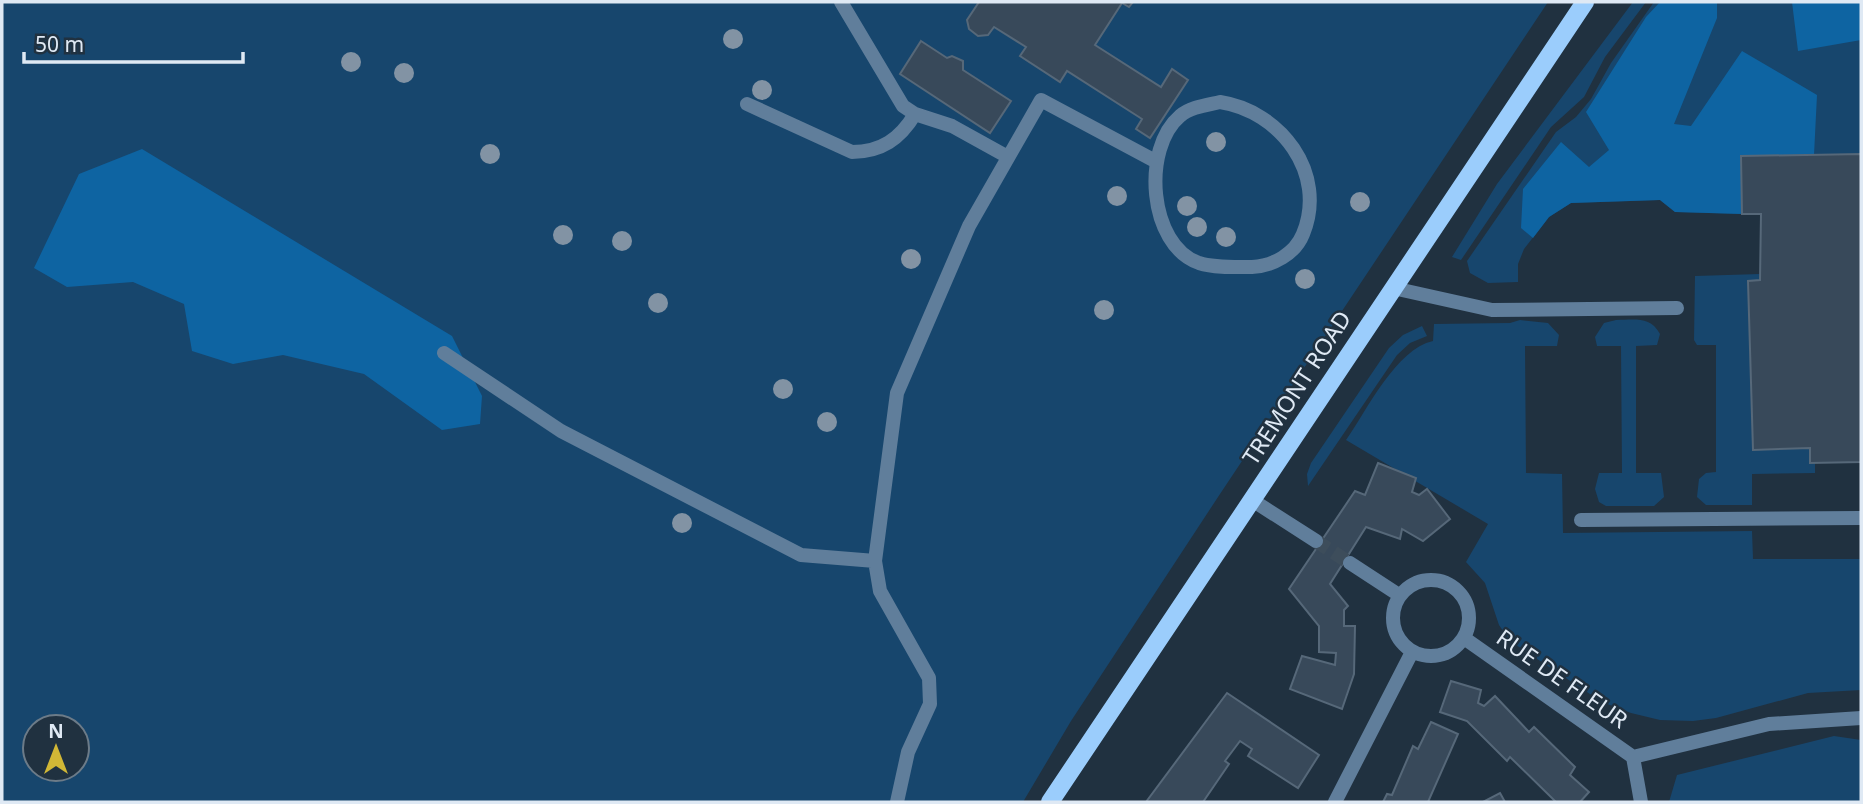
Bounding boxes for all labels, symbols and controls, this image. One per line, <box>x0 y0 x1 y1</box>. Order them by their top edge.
scale bar <box>24 21 243 65</box>
text: 50 m <box>35 30 84 58</box>
street label: TREMONT ROAD <box>1234 304 1358 471</box>
street label: RUE DE FLEUR <box>1491 621 1635 735</box>
north arrow <box>21 713 91 783</box>
text: N <box>48 718 64 744</box>

